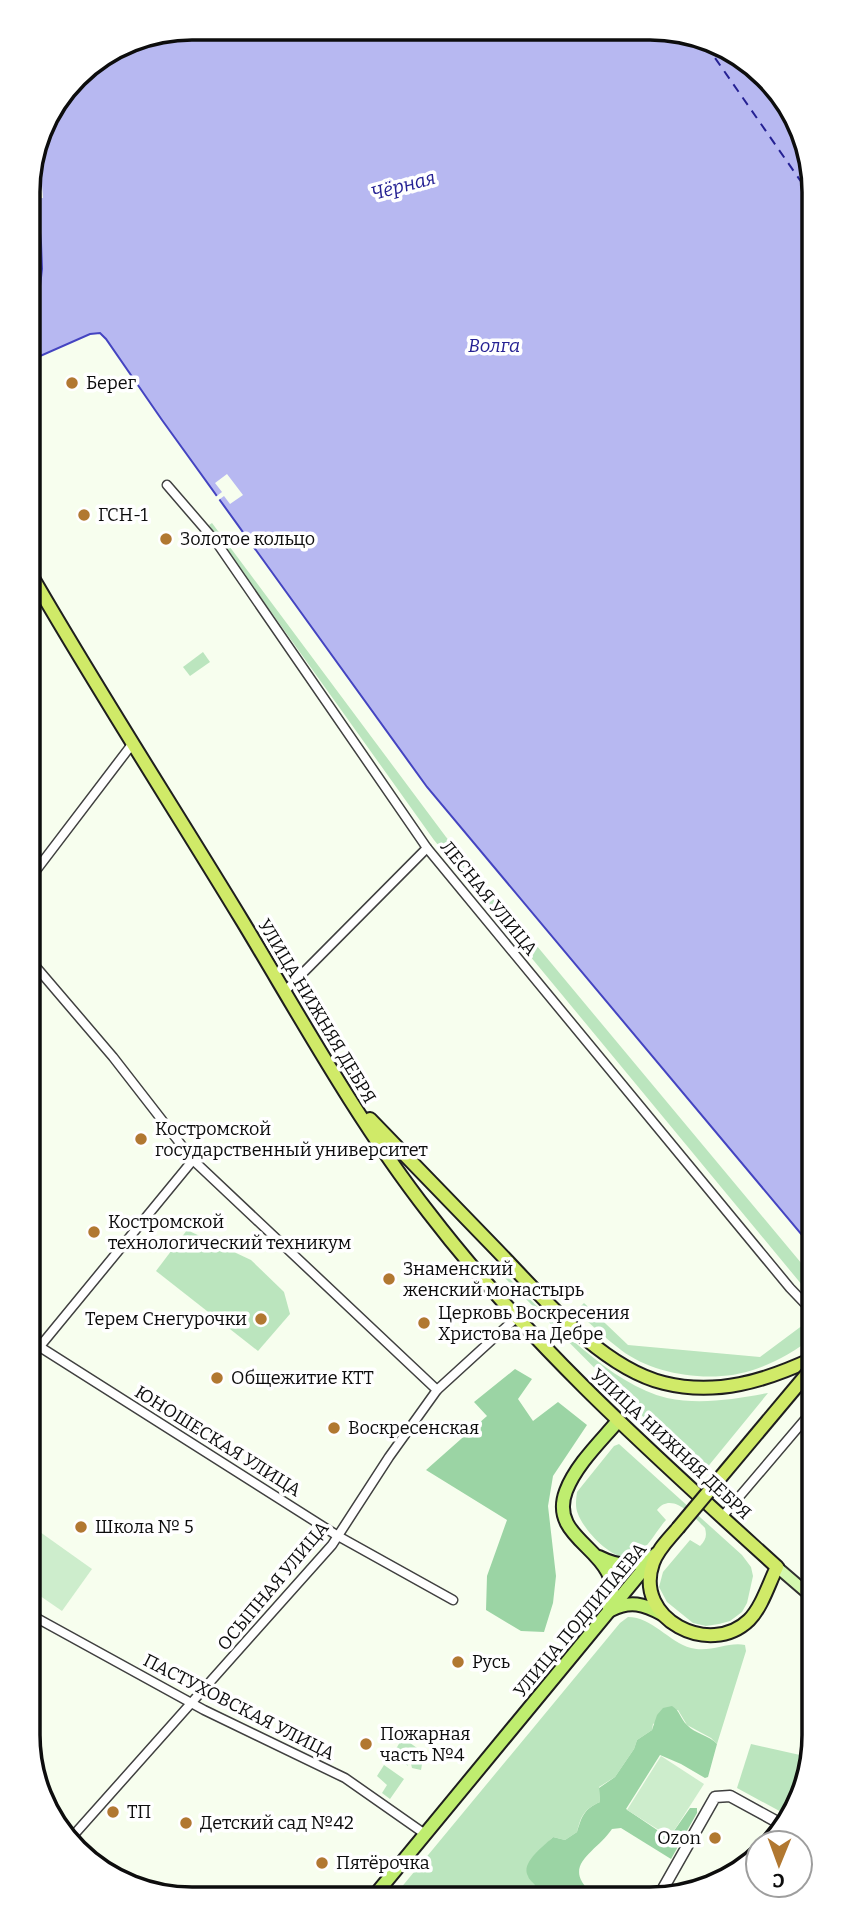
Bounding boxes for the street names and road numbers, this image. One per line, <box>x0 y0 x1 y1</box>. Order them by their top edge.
street label: ЛЕСНАЯ УЛИЦА <box>436 836 542 960</box>
street label: УЛИЦА НИЖНЯЯ ДЕБРЯ <box>253 915 381 1107</box>
street label: УЛИЦА НИЖНЯЯ ДЕБРЯ <box>586 1364 756 1524</box>
street label: ЮНОШЕСКАЯ УЛИЦА <box>131 1381 305 1501</box>
street label: ОСЫПНАЯ УЛИЦА <box>213 1517 334 1655</box>
street label: УЛИЦА ПОДЛИПАЕВА <box>509 1538 651 1702</box>
street label: ПАСТУХОВСКАЯ УЛИЦА <box>140 1649 338 1765</box>

